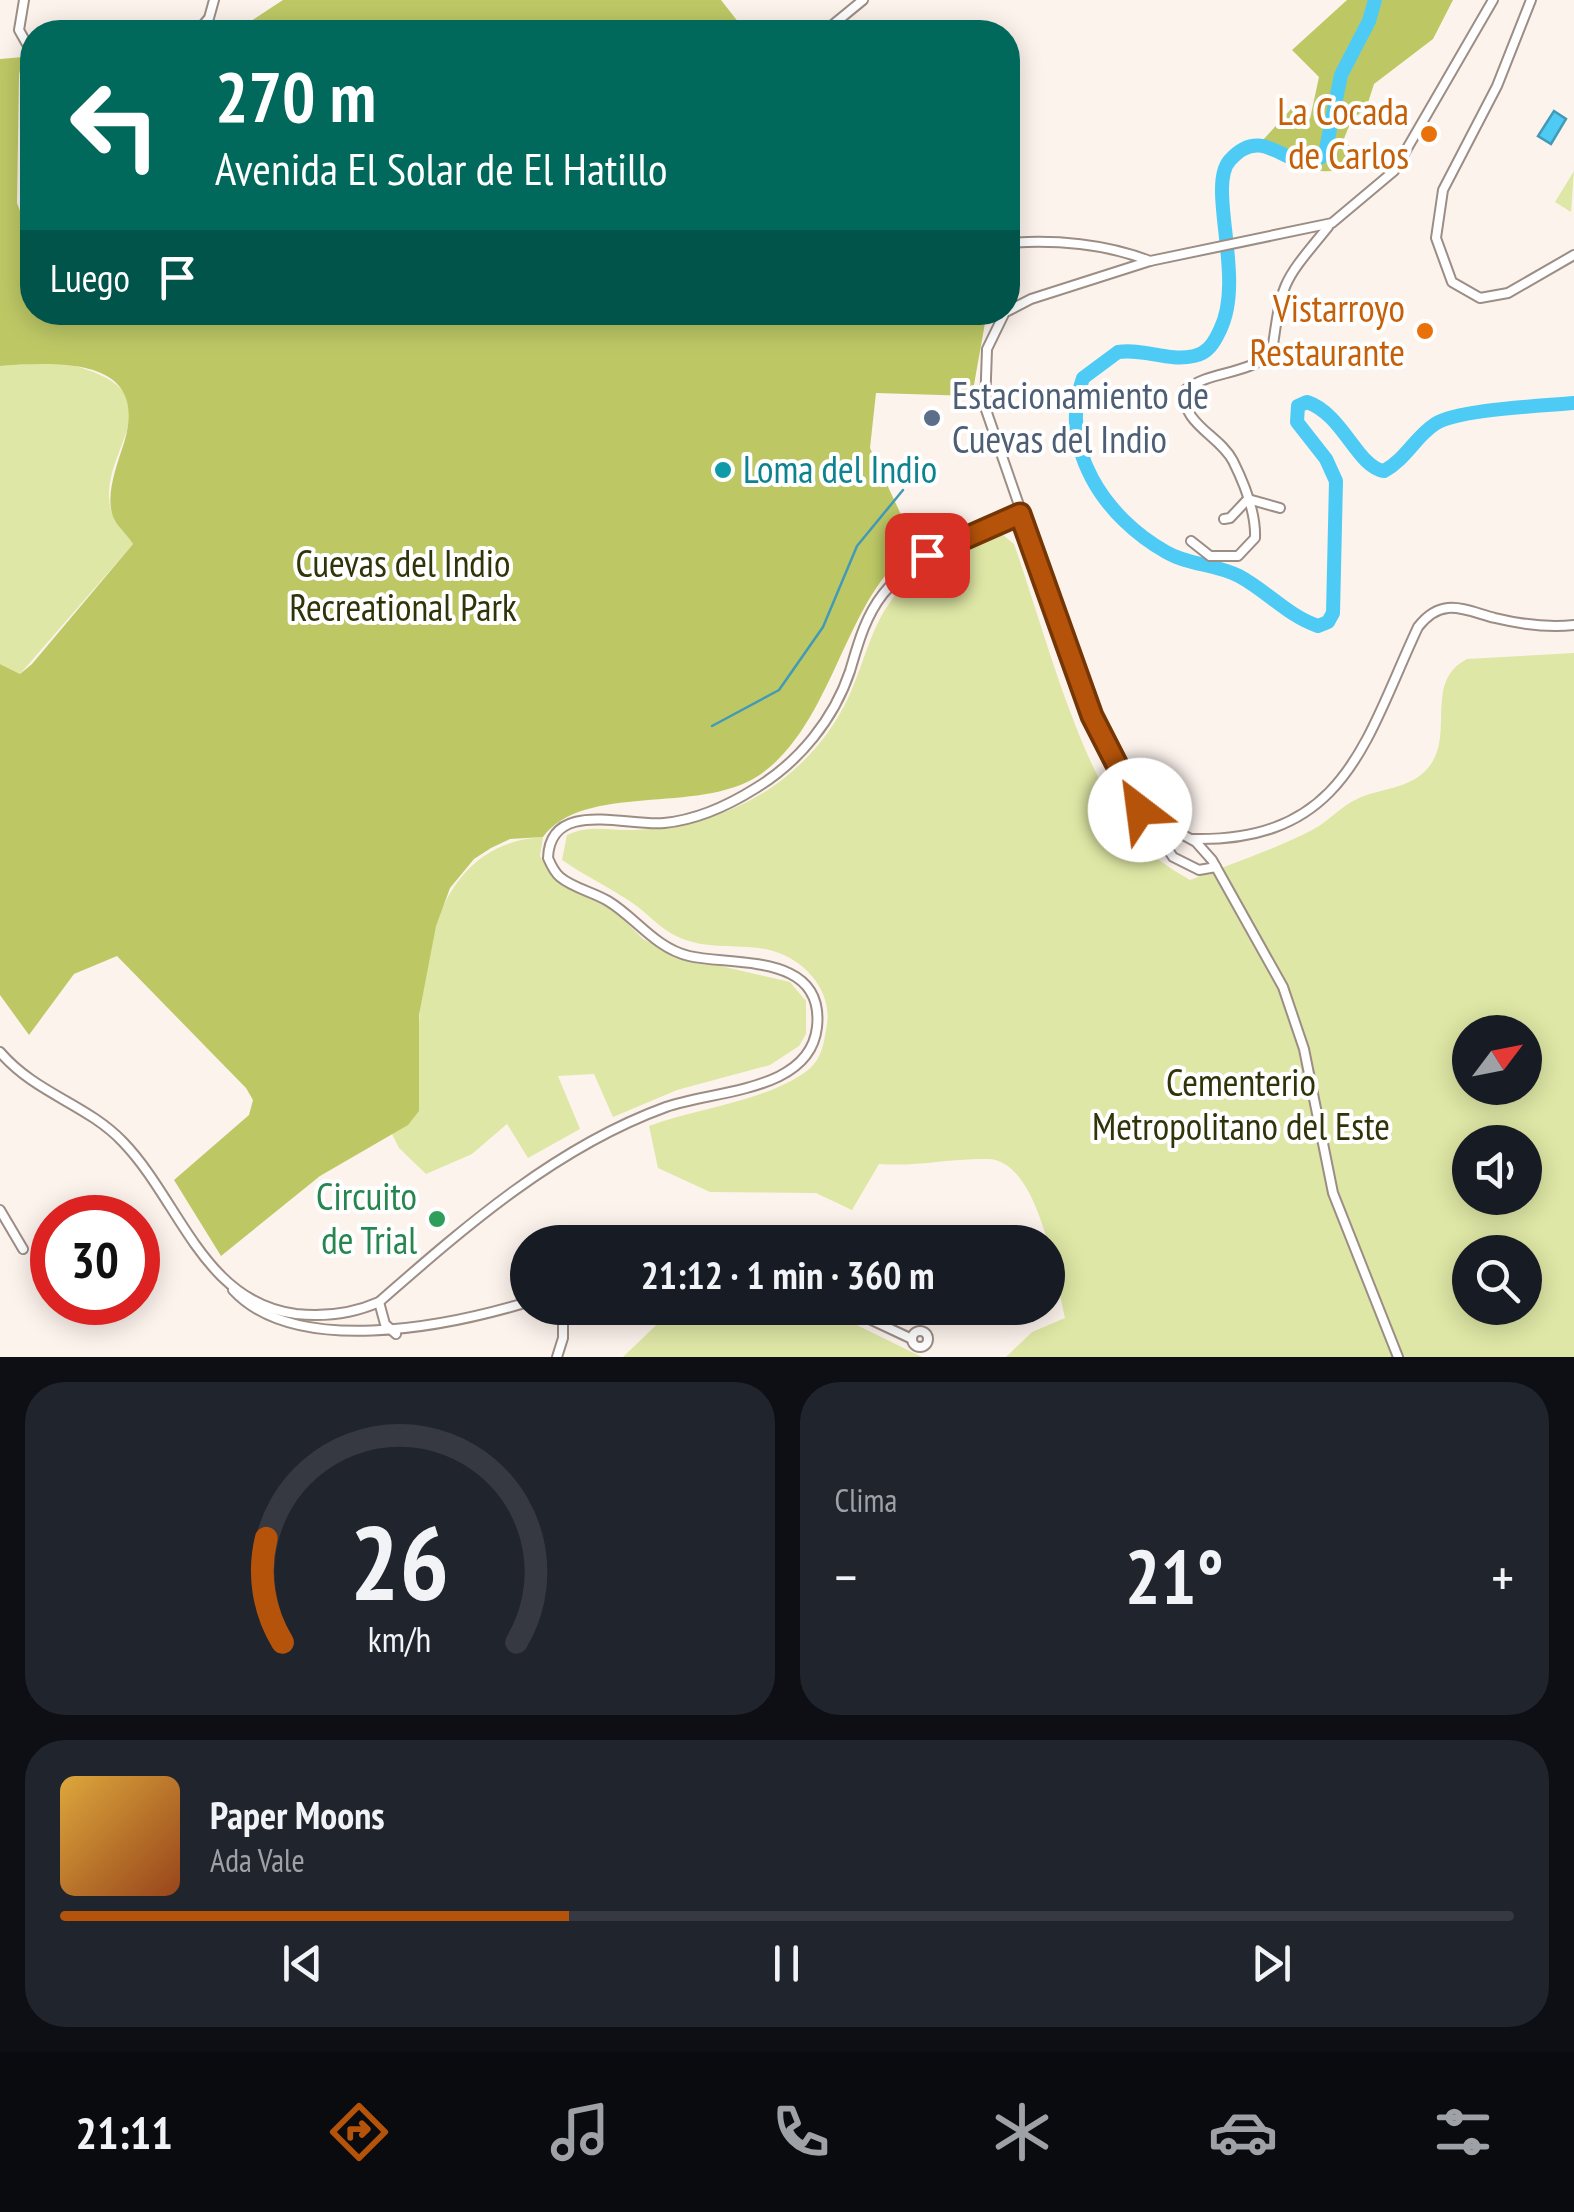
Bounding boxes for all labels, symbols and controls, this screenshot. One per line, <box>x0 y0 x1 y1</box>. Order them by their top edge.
text: 270 m <box>215 51 376 141</box>
icon: left <box>50 60 180 190</box>
place label: La Cocada de Carlos <box>1277 86 1409 179</box>
marker: La Cocada de Carlos <box>1418 123 1440 145</box>
text: Avenida El Solar de El Hatillo <box>215 139 667 197</box>
icon: arrive <box>150 250 205 305</box>
text: Luego <box>50 253 130 302</box>
place label: Vistarroyo Restaurante <box>1249 283 1405 376</box>
marker: Vistarroyo Restaurante <box>1414 320 1436 342</box>
place label: Estacionamiento de Cuevas del Indio <box>952 370 1209 463</box>
marker: Estacionamiento de Cuevas del Indio <box>921 407 943 429</box>
place label: Loma del Indio <box>743 444 937 493</box>
marker: Loma del Indio <box>712 459 734 481</box>
pin <box>885 513 970 598</box>
icon: arrive <box>900 528 955 583</box>
park label: Cuevas del Indio Recreational Park <box>289 538 517 631</box>
position arrow <box>1088 758 1192 862</box>
north arrow <box>1452 1015 1542 1105</box>
map controls <box>1452 1015 1542 1325</box>
park label: Cementerio Metropolitano del Este <box>1092 1057 1390 1150</box>
button: sound <box>1452 1125 1542 1215</box>
place label: Circuito de Trial <box>316 1171 417 1264</box>
speed limit sign: 30 <box>30 1195 160 1325</box>
marker: Circuito de Trial <box>426 1208 448 1230</box>
button: search <box>1452 1235 1542 1325</box>
text: 21:12 · 1 min · 360 m <box>641 1250 934 1299</box>
text: Clima <box>835 1479 897 1521</box>
text: 26 <box>350 1494 449 1629</box>
text: 21° <box>1125 1528 1224 1625</box>
text: − <box>835 1541 857 1612</box>
text: + <box>1491 1541 1514 1612</box>
text: km/h <box>368 1616 431 1662</box>
text: Paper Moons <box>210 1790 385 1839</box>
text: Ada Vale <box>210 1839 305 1881</box>
icon: previous <box>275 1936 330 1991</box>
icon: pause <box>759 1936 814 1991</box>
icon: next <box>1244 1936 1299 1991</box>
icon: directions <box>324 2097 394 2167</box>
icon: music <box>545 2097 615 2167</box>
icon: phone <box>766 2097 836 2167</box>
icon: climate <box>987 2097 1057 2167</box>
icon: car <box>1208 2097 1278 2167</box>
icon: filters <box>1428 2097 1498 2167</box>
text: 21:11 <box>75 2103 173 2161</box>

